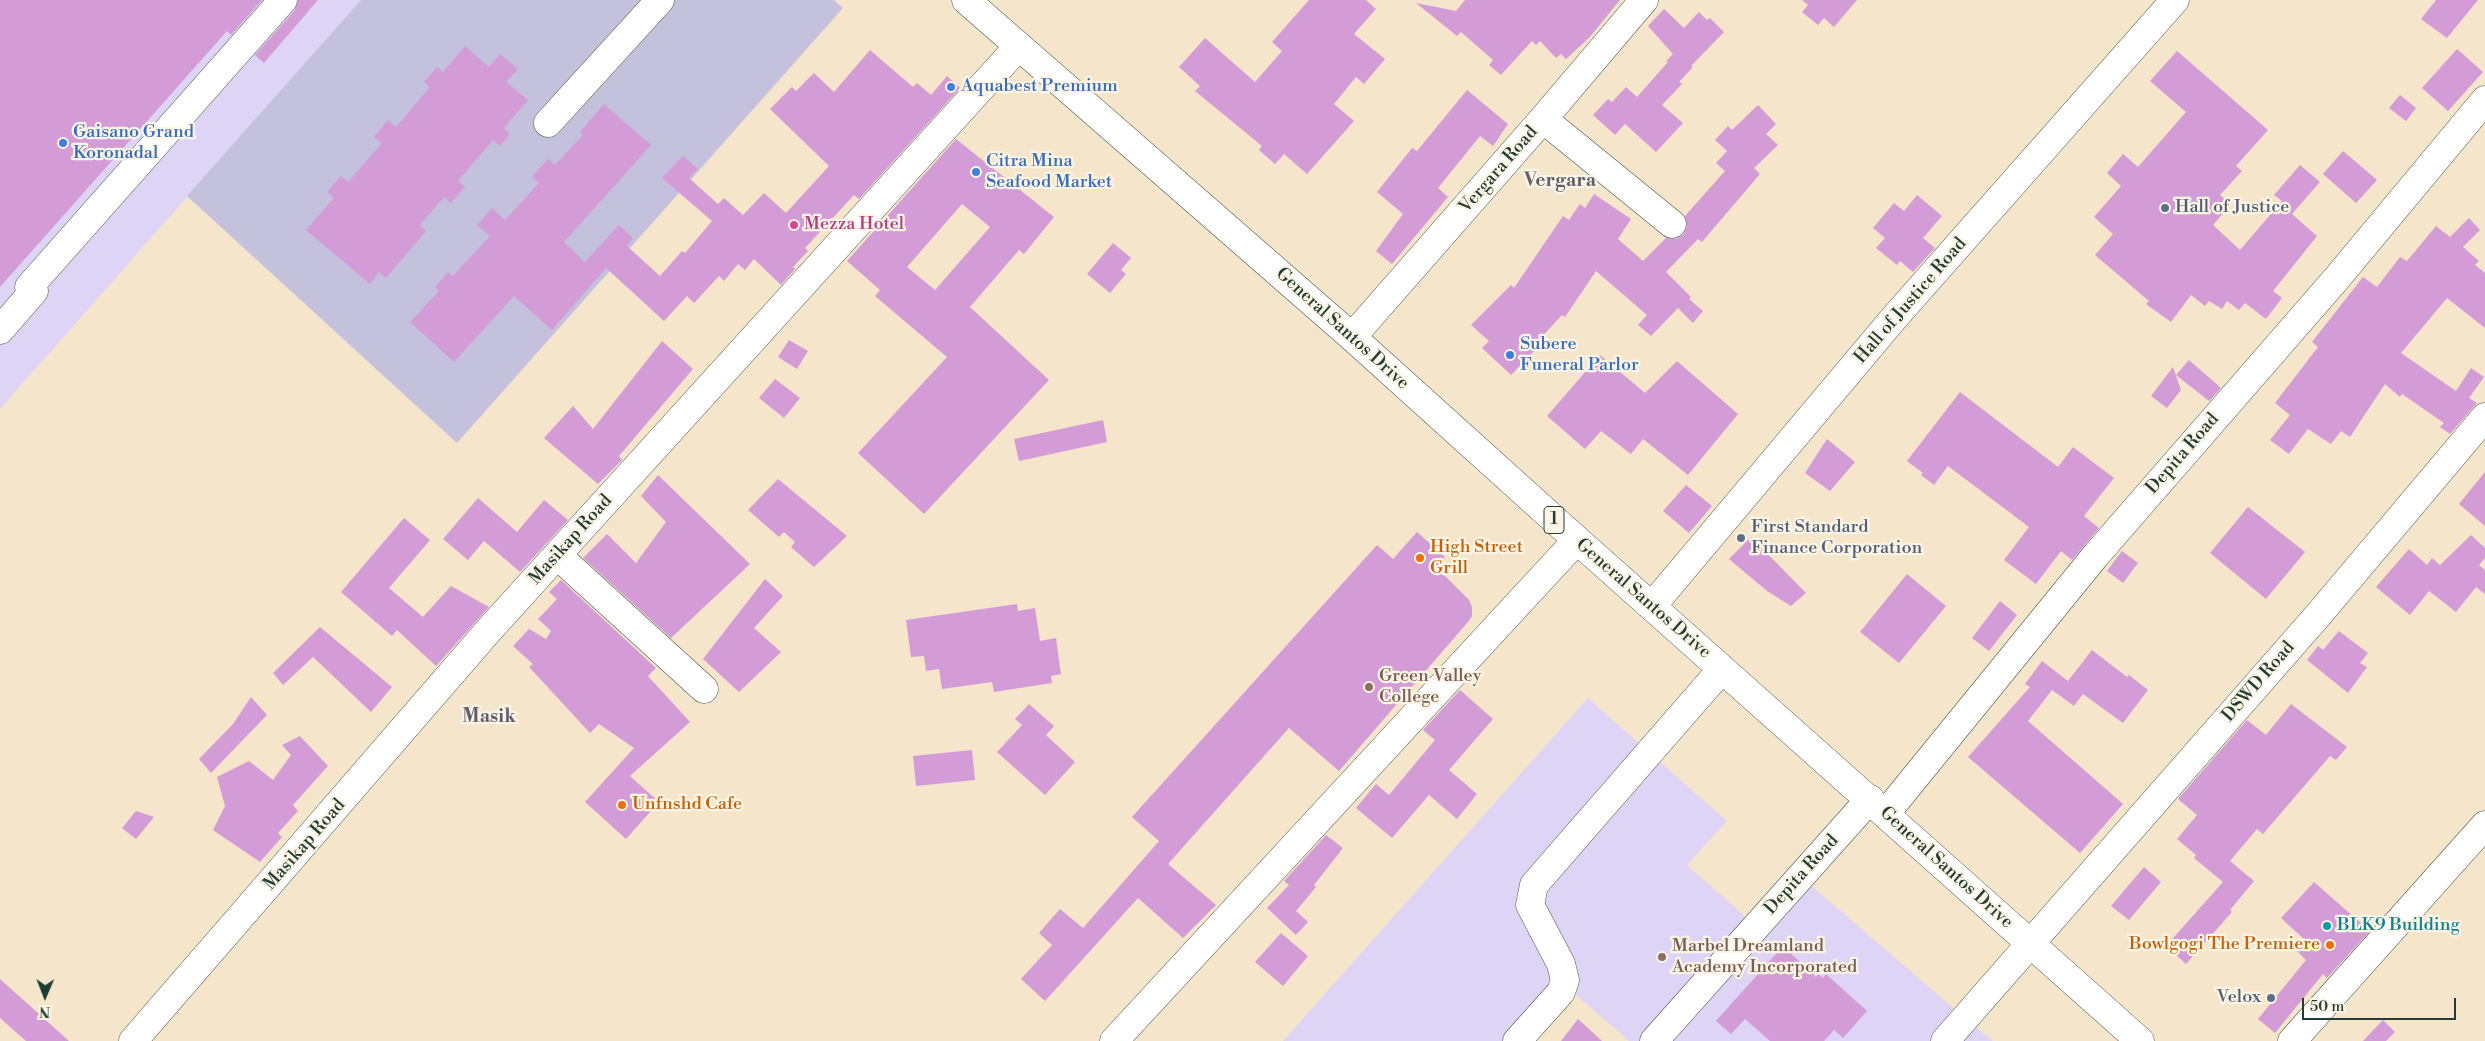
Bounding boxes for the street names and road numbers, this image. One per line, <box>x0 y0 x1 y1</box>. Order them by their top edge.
street label: Vergara Road <box>1455 122 1543 218</box>
street label: Hall of Justice Road <box>1850 234 1972 368</box>
street label: General Santos Drive <box>1271 263 1413 395</box>
street label: Depita Road <box>2142 409 2224 499</box>
street label: Masikap Road <box>525 490 617 590</box>
road number: 1 <box>1544 506 1564 534</box>
street label: General Santos Drive <box>1571 534 1715 664</box>
street label: DSWD Road <box>2218 637 2300 727</box>
street label: Masikap Road <box>260 795 350 895</box>
street label: General Santos Drive <box>1875 802 2017 934</box>
street label: Depita Road <box>1760 830 1844 920</box>

